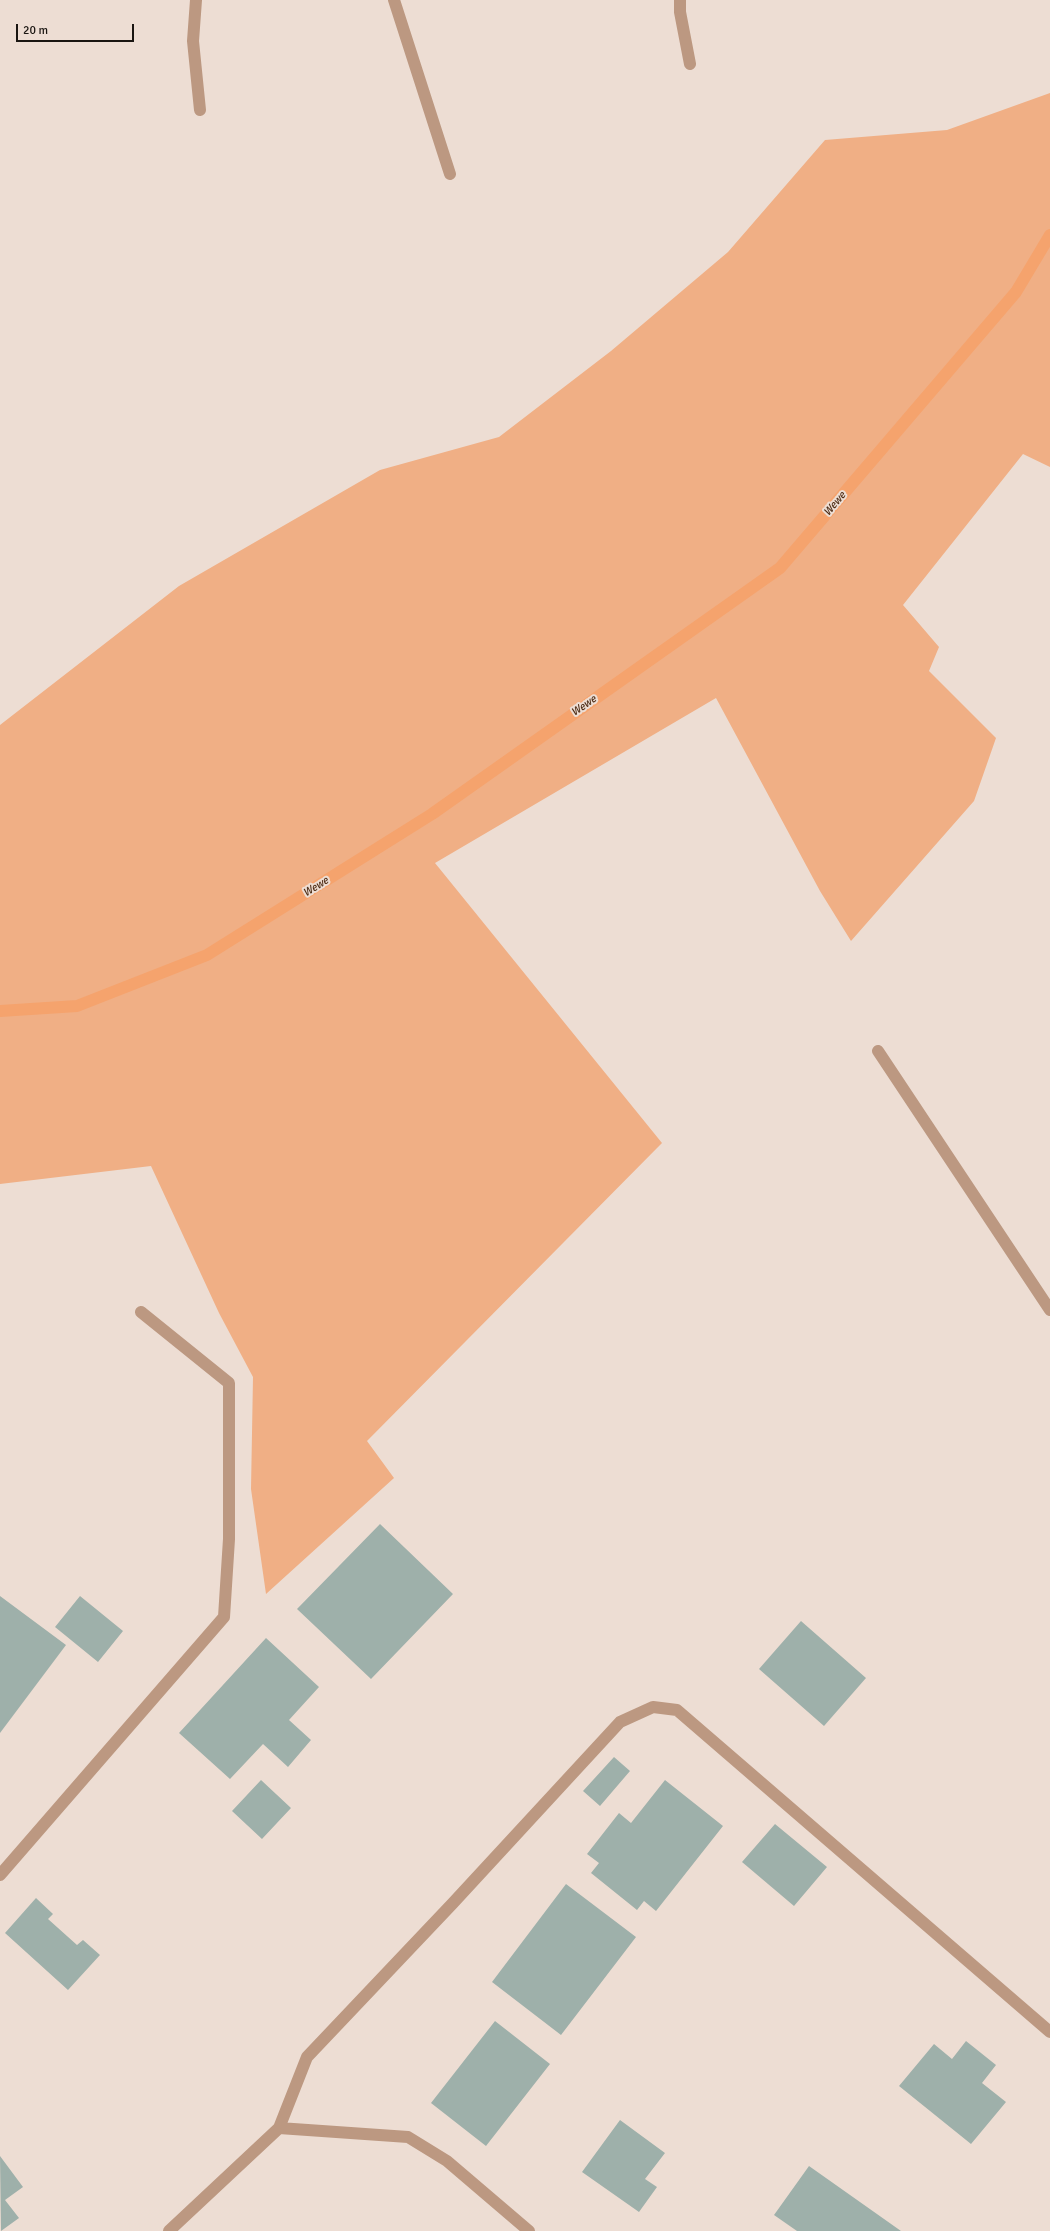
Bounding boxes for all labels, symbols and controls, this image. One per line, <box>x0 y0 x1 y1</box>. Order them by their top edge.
scale bar <box>18 16 136 42</box>
text: 20 m <box>23 23 48 38</box>
water label: Wewe <box>821 489 849 519</box>
water label: Wewe <box>569 693 599 719</box>
water label: Wewe <box>301 874 331 900</box>

